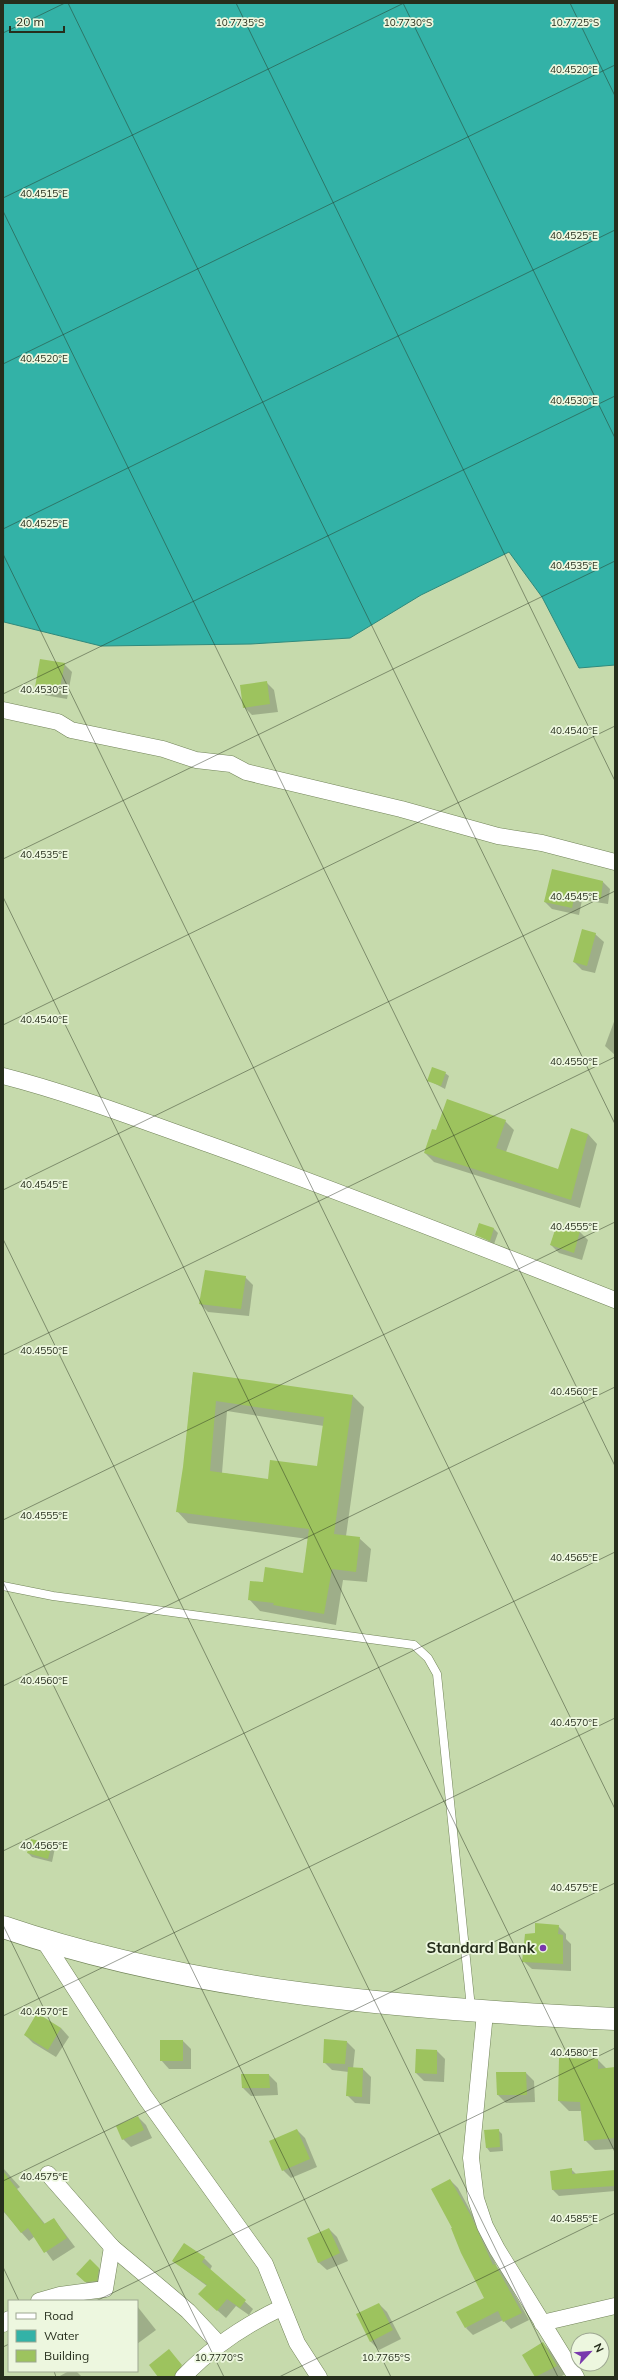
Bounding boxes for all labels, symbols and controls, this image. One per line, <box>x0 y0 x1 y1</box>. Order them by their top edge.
scale bar <box>10 8 64 34</box>
text: 20 m <box>16 14 44 29</box>
text: 10.7735°S <box>216 16 264 29</box>
text: 10.7730°S <box>384 16 432 29</box>
text: 10.7725°S <box>551 16 599 29</box>
text: 40.4520°E <box>550 63 598 76</box>
text: 40.4515°E <box>20 187 68 200</box>
text: 40.4525°E <box>550 229 598 242</box>
text: 40.4520°E <box>20 352 68 365</box>
text: 40.4530°E <box>550 394 598 407</box>
text: 40.4525°E <box>20 517 68 530</box>
text: 40.4535°E <box>550 559 598 572</box>
text: 40.4530°E <box>20 683 68 696</box>
text: 40.4540°E <box>550 724 598 737</box>
text: 40.4535°E <box>20 848 68 861</box>
text: 40.4545°E <box>550 890 598 903</box>
text: 40.4540°E <box>20 1013 68 1026</box>
text: 40.4550°E <box>550 1055 598 1068</box>
text: 40.4545°E <box>20 1178 68 1191</box>
text: 40.4555°E <box>550 1220 598 1233</box>
text: 40.4550°E <box>20 1344 68 1357</box>
text: 40.4560°E <box>550 1385 598 1398</box>
text: 40.4555°E <box>20 1509 68 1522</box>
text: 40.4565°E <box>550 1551 598 1564</box>
text: 40.4560°E <box>20 1674 68 1687</box>
text: 40.4570°E <box>550 1716 598 1729</box>
text: 40.4565°E <box>20 1839 68 1852</box>
text: 40.4575°E <box>550 1881 598 1894</box>
place label: Standard Bank <box>427 1938 536 1957</box>
marker: Standard Bank <box>538 1943 548 1953</box>
text: 40.4570°E <box>20 2005 68 2018</box>
text: 40.4580°E <box>550 2046 598 2059</box>
text: 40.4575°E <box>20 2170 68 2183</box>
text: 40.4585°E <box>550 2212 598 2225</box>
legend <box>8 2300 138 2372</box>
text: Road <box>44 2308 73 2323</box>
text: Water <box>44 2328 80 2343</box>
north arrow <box>570 2332 610 2372</box>
text: N <box>591 2341 607 2354</box>
text: Building <box>44 2348 89 2363</box>
text: 10.7770°S <box>195 2351 243 2364</box>
text: 10.7765°S <box>362 2351 410 2364</box>

